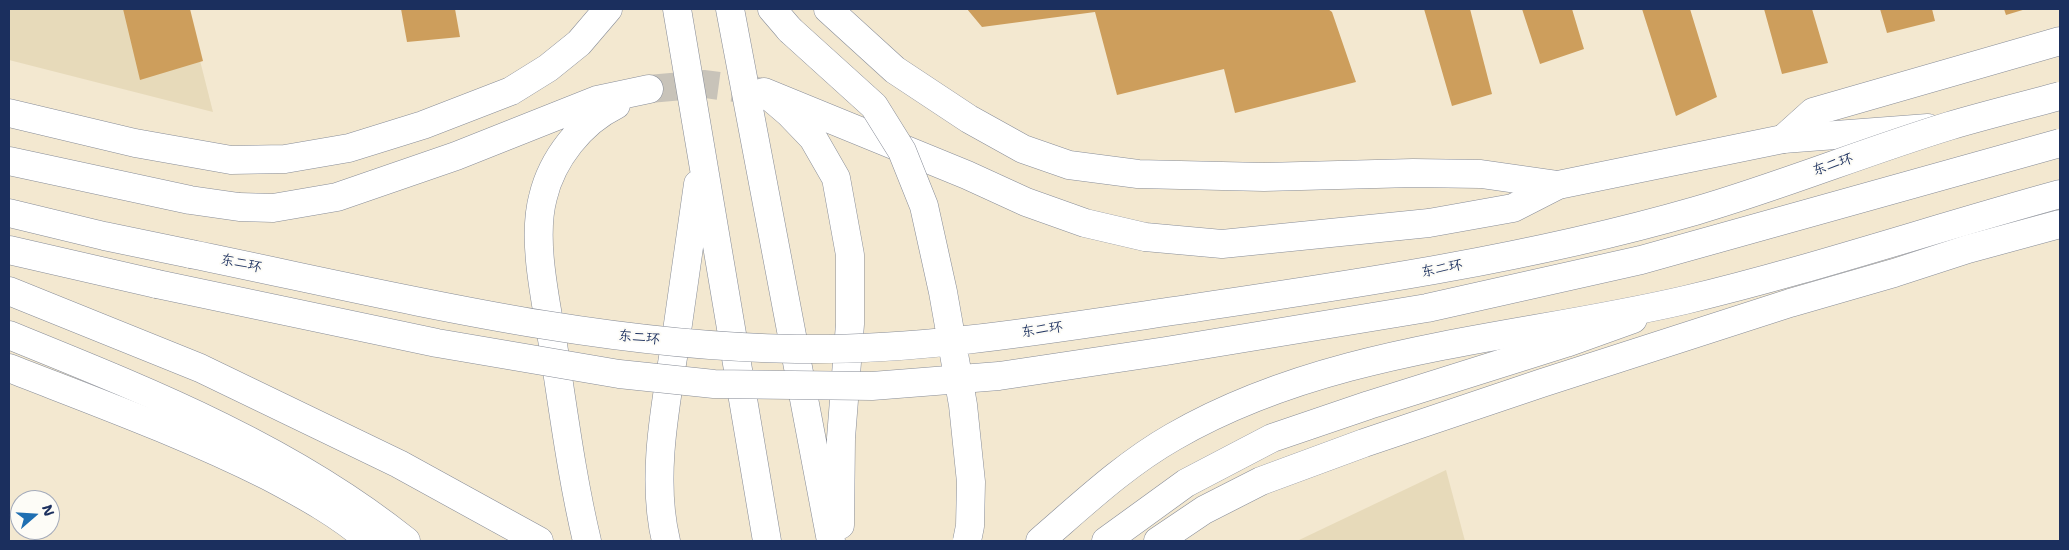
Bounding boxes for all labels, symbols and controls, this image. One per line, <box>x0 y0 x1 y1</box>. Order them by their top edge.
street label: 东二环 <box>1810 150 1856 180</box>
street label: 东二环 <box>219 251 263 277</box>
street label: 东二环 <box>1420 257 1464 281</box>
street label: 东二环 <box>1020 319 1064 341</box>
street label: 东二环 <box>617 327 661 349</box>
north arrow <box>10 490 60 540</box>
text: N <box>38 502 59 519</box>

